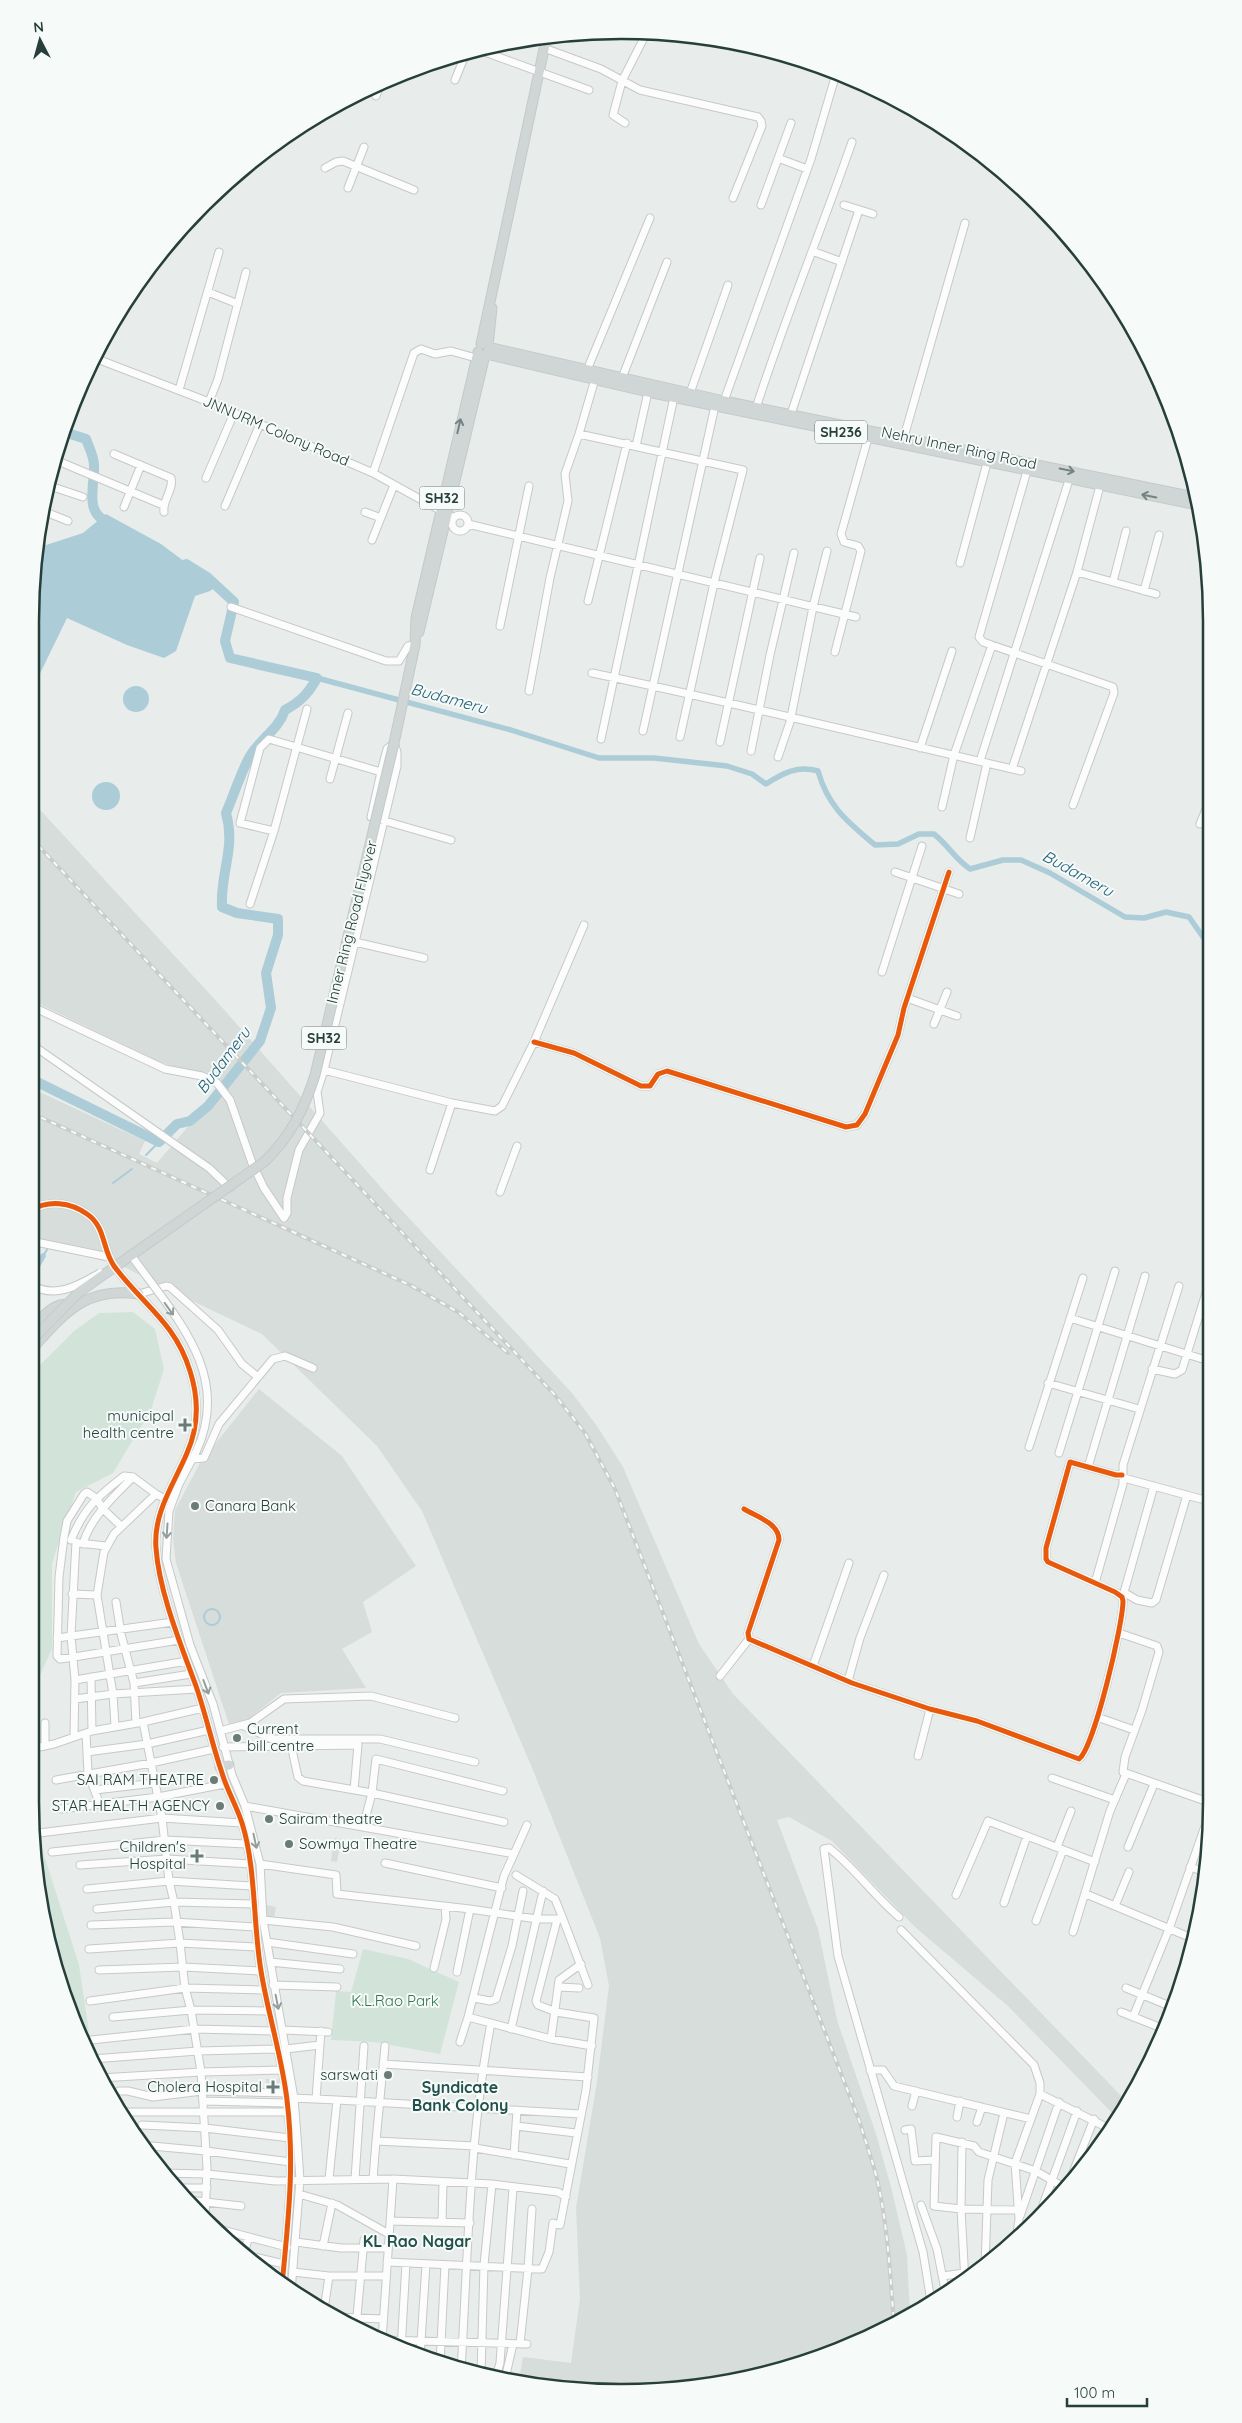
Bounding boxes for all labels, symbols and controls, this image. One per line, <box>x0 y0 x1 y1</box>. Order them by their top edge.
north arrow <box>15 15 65 65</box>
text: N <box>33 18 45 37</box>
street label: JNNURM Colony Road <box>200 391 352 470</box>
one-way arrow <box>455 418 464 434</box>
road number: SH236 <box>815 421 867 444</box>
street label: Nehru Inner Ring Road <box>880 422 1039 473</box>
one-way arrow <box>1058 466 1074 475</box>
road number: SH32 <box>420 486 464 509</box>
one-way arrow <box>1141 491 1157 500</box>
water label: Budameru <box>409 678 490 718</box>
street label: Inner Ring Road Flyover <box>322 838 381 1005</box>
water label: Budameru <box>1039 845 1118 901</box>
water label: Budameru <box>192 1022 255 1097</box>
road number: SH32 <box>302 1026 346 1050</box>
one-way arrow <box>164 1302 174 1316</box>
place label: municipal health centre <box>83 1406 174 1442</box>
marker: municipal health centre <box>178 1418 192 1432</box>
place label: Canara Bank <box>205 1496 296 1515</box>
marker: Canara Bank <box>189 1500 201 1512</box>
one-way arrow <box>162 1523 171 1539</box>
one-way arrow <box>202 1679 211 1694</box>
place label: Current bill centre <box>247 1719 314 1755</box>
marker: Current bill centre <box>231 1732 243 1744</box>
place label: SAI RAM THEATRE <box>77 1770 204 1789</box>
marker: SAI RAM THEATRE <box>208 1774 220 1786</box>
place label: STAR HEALTH AGENCY <box>52 1796 211 1815</box>
marker: STAR HEALTH AGENCY <box>214 1800 226 1812</box>
place label: Sairam theatre <box>279 1809 382 1828</box>
marker: Sairam theatre <box>263 1813 275 1825</box>
one-way arrow <box>251 1833 260 1849</box>
place label: Sowmya Theatre <box>299 1834 417 1853</box>
place label: Children's Hospital <box>120 1837 186 1873</box>
marker: Sowmya Theatre <box>283 1838 295 1850</box>
marker: Children's Hospital <box>190 1849 204 1863</box>
park label: K.L.Rao Park <box>351 1991 439 2010</box>
one-way arrow <box>272 1994 282 2010</box>
place label: sarswati <box>320 2065 378 2084</box>
marker: sarswati <box>382 2069 394 2081</box>
place label: Cholera Hospital <box>147 2077 262 2096</box>
district label: Syndicate Bank Colony <box>412 2077 508 2115</box>
marker: Cholera Hospital <box>266 2080 280 2094</box>
district label: KL Rao Nagar <box>363 2231 471 2251</box>
scale bar <box>1067 2376 1147 2408</box>
text: 100 m <box>1074 2383 1115 2402</box>

